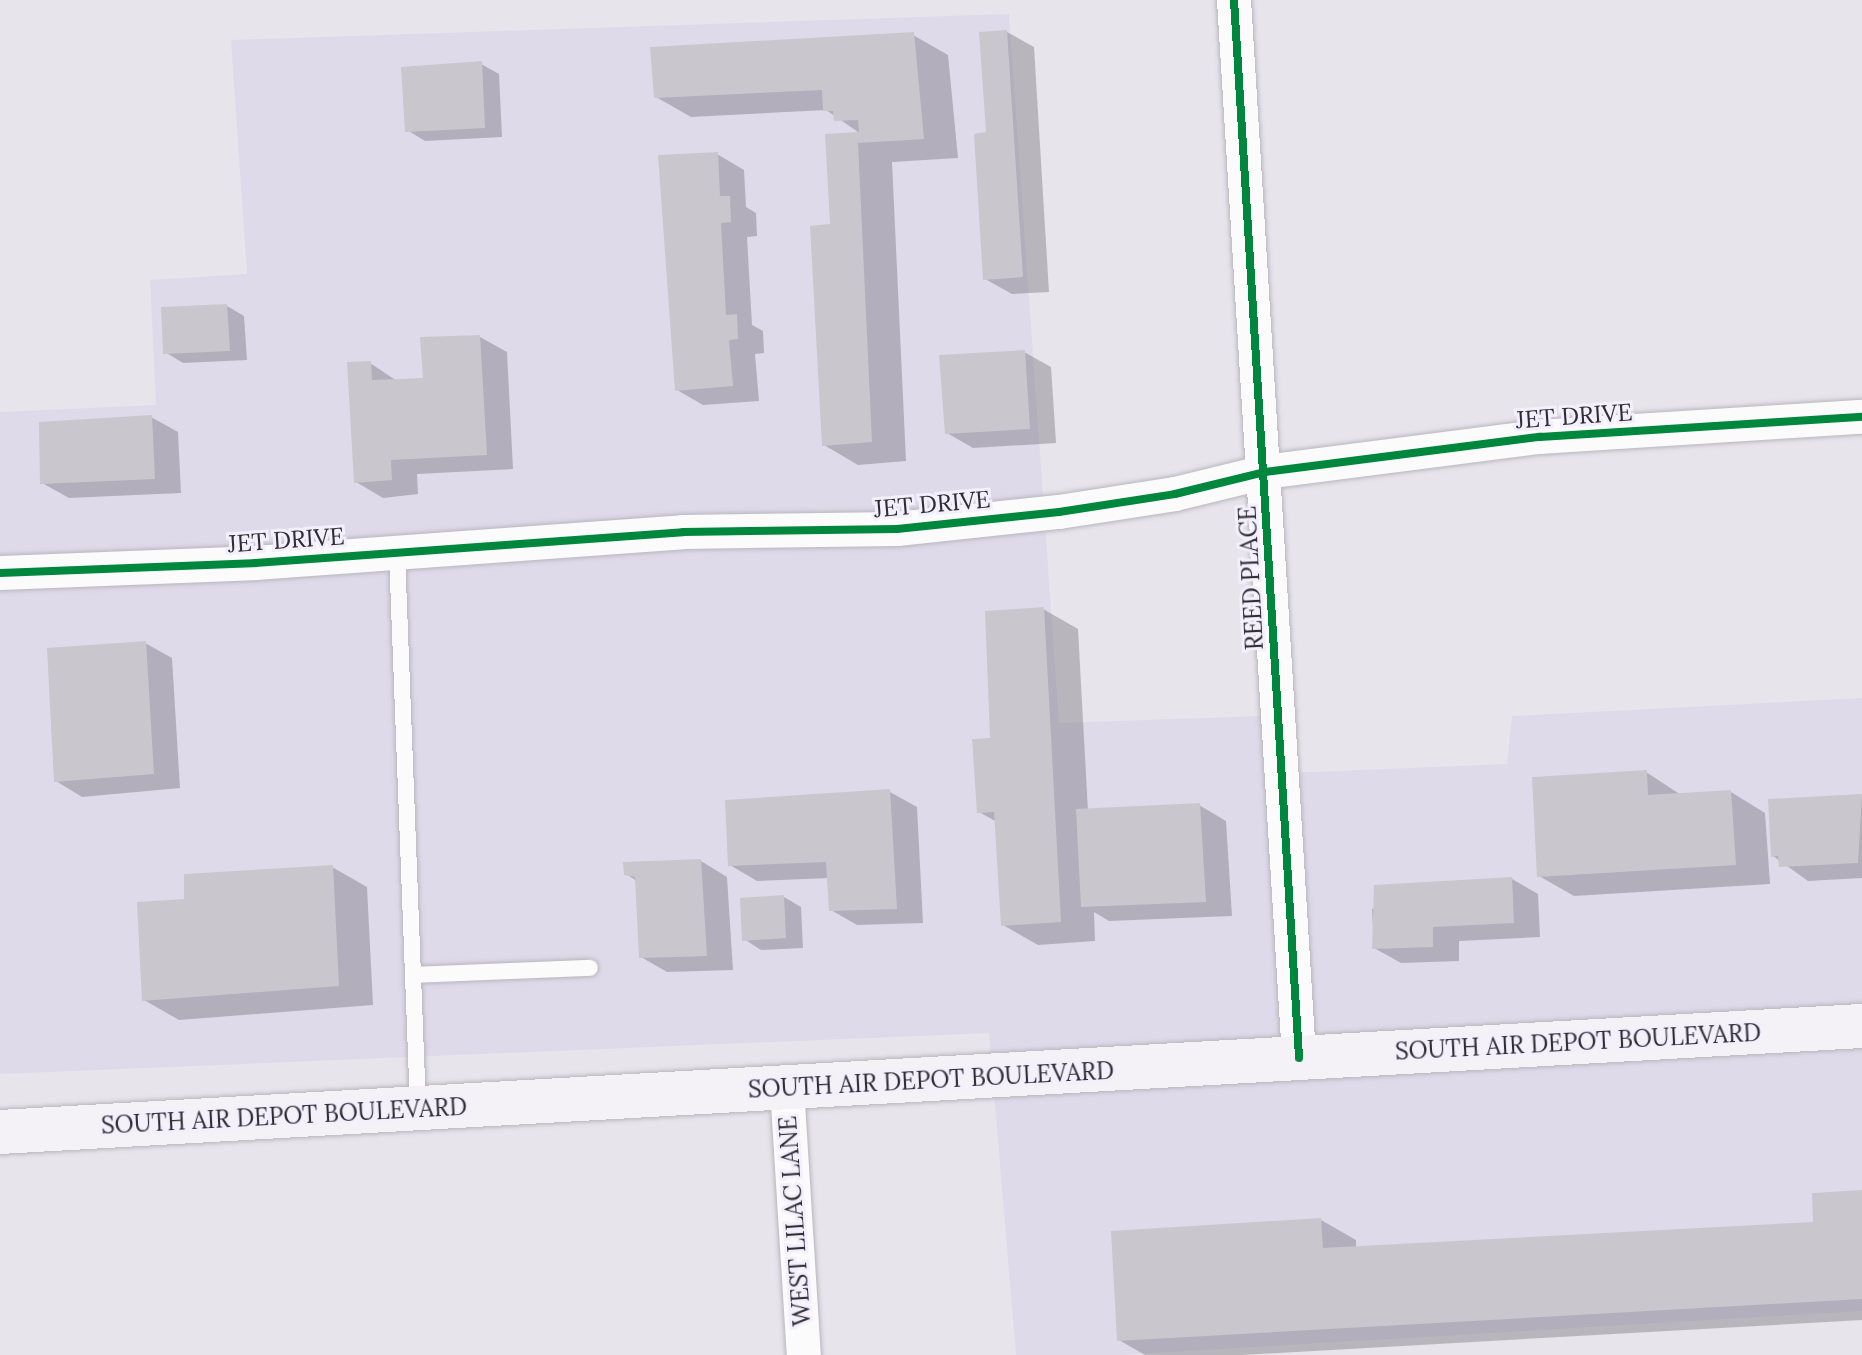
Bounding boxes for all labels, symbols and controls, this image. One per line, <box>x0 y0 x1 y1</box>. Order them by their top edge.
street label: JET DRIVE <box>1515 398 1633 434</box>
street label: JET DRIVE <box>873 485 991 523</box>
street label: REED PLACE <box>1233 505 1269 651</box>
street label: JET DRIVE <box>227 522 345 558</box>
street label: SOUTH AIR DEPOT BOULEVARD <box>1394 1018 1762 1066</box>
street label: SOUTH AIR DEPOT BOULEVARD <box>747 1056 1115 1104</box>
street label: SOUTH AIR DEPOT BOULEVARD <box>100 1092 468 1140</box>
street label: WEST LILAC LANE <box>773 1115 817 1327</box>

